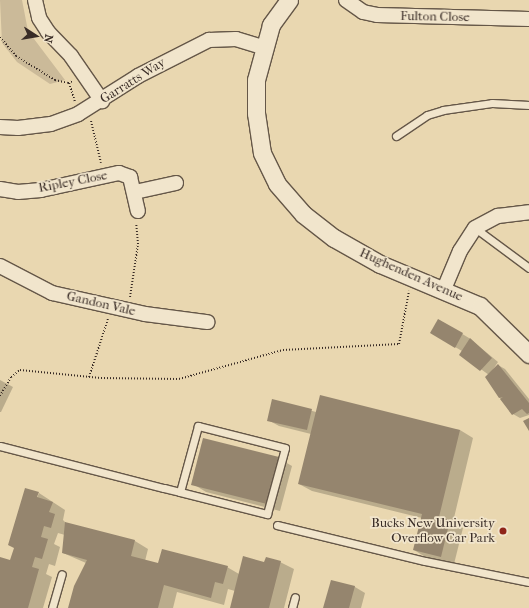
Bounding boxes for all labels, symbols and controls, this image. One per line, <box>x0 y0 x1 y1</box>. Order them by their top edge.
street label: Fulton Close <box>400 9 470 25</box>
north arrow <box>16 16 56 56</box>
text: N <box>41 33 55 44</box>
street label: Garratts Way <box>98 55 168 107</box>
street label: Ripley Close <box>37 168 109 196</box>
street label: Hughenden Avenue <box>357 245 465 305</box>
street label: Gandon Vale <box>65 289 137 319</box>
place label: Bucks New University Overflow Car Park <box>371 516 495 547</box>
marker: Bucks New University Overflow Car Park <box>498 526 508 536</box>

